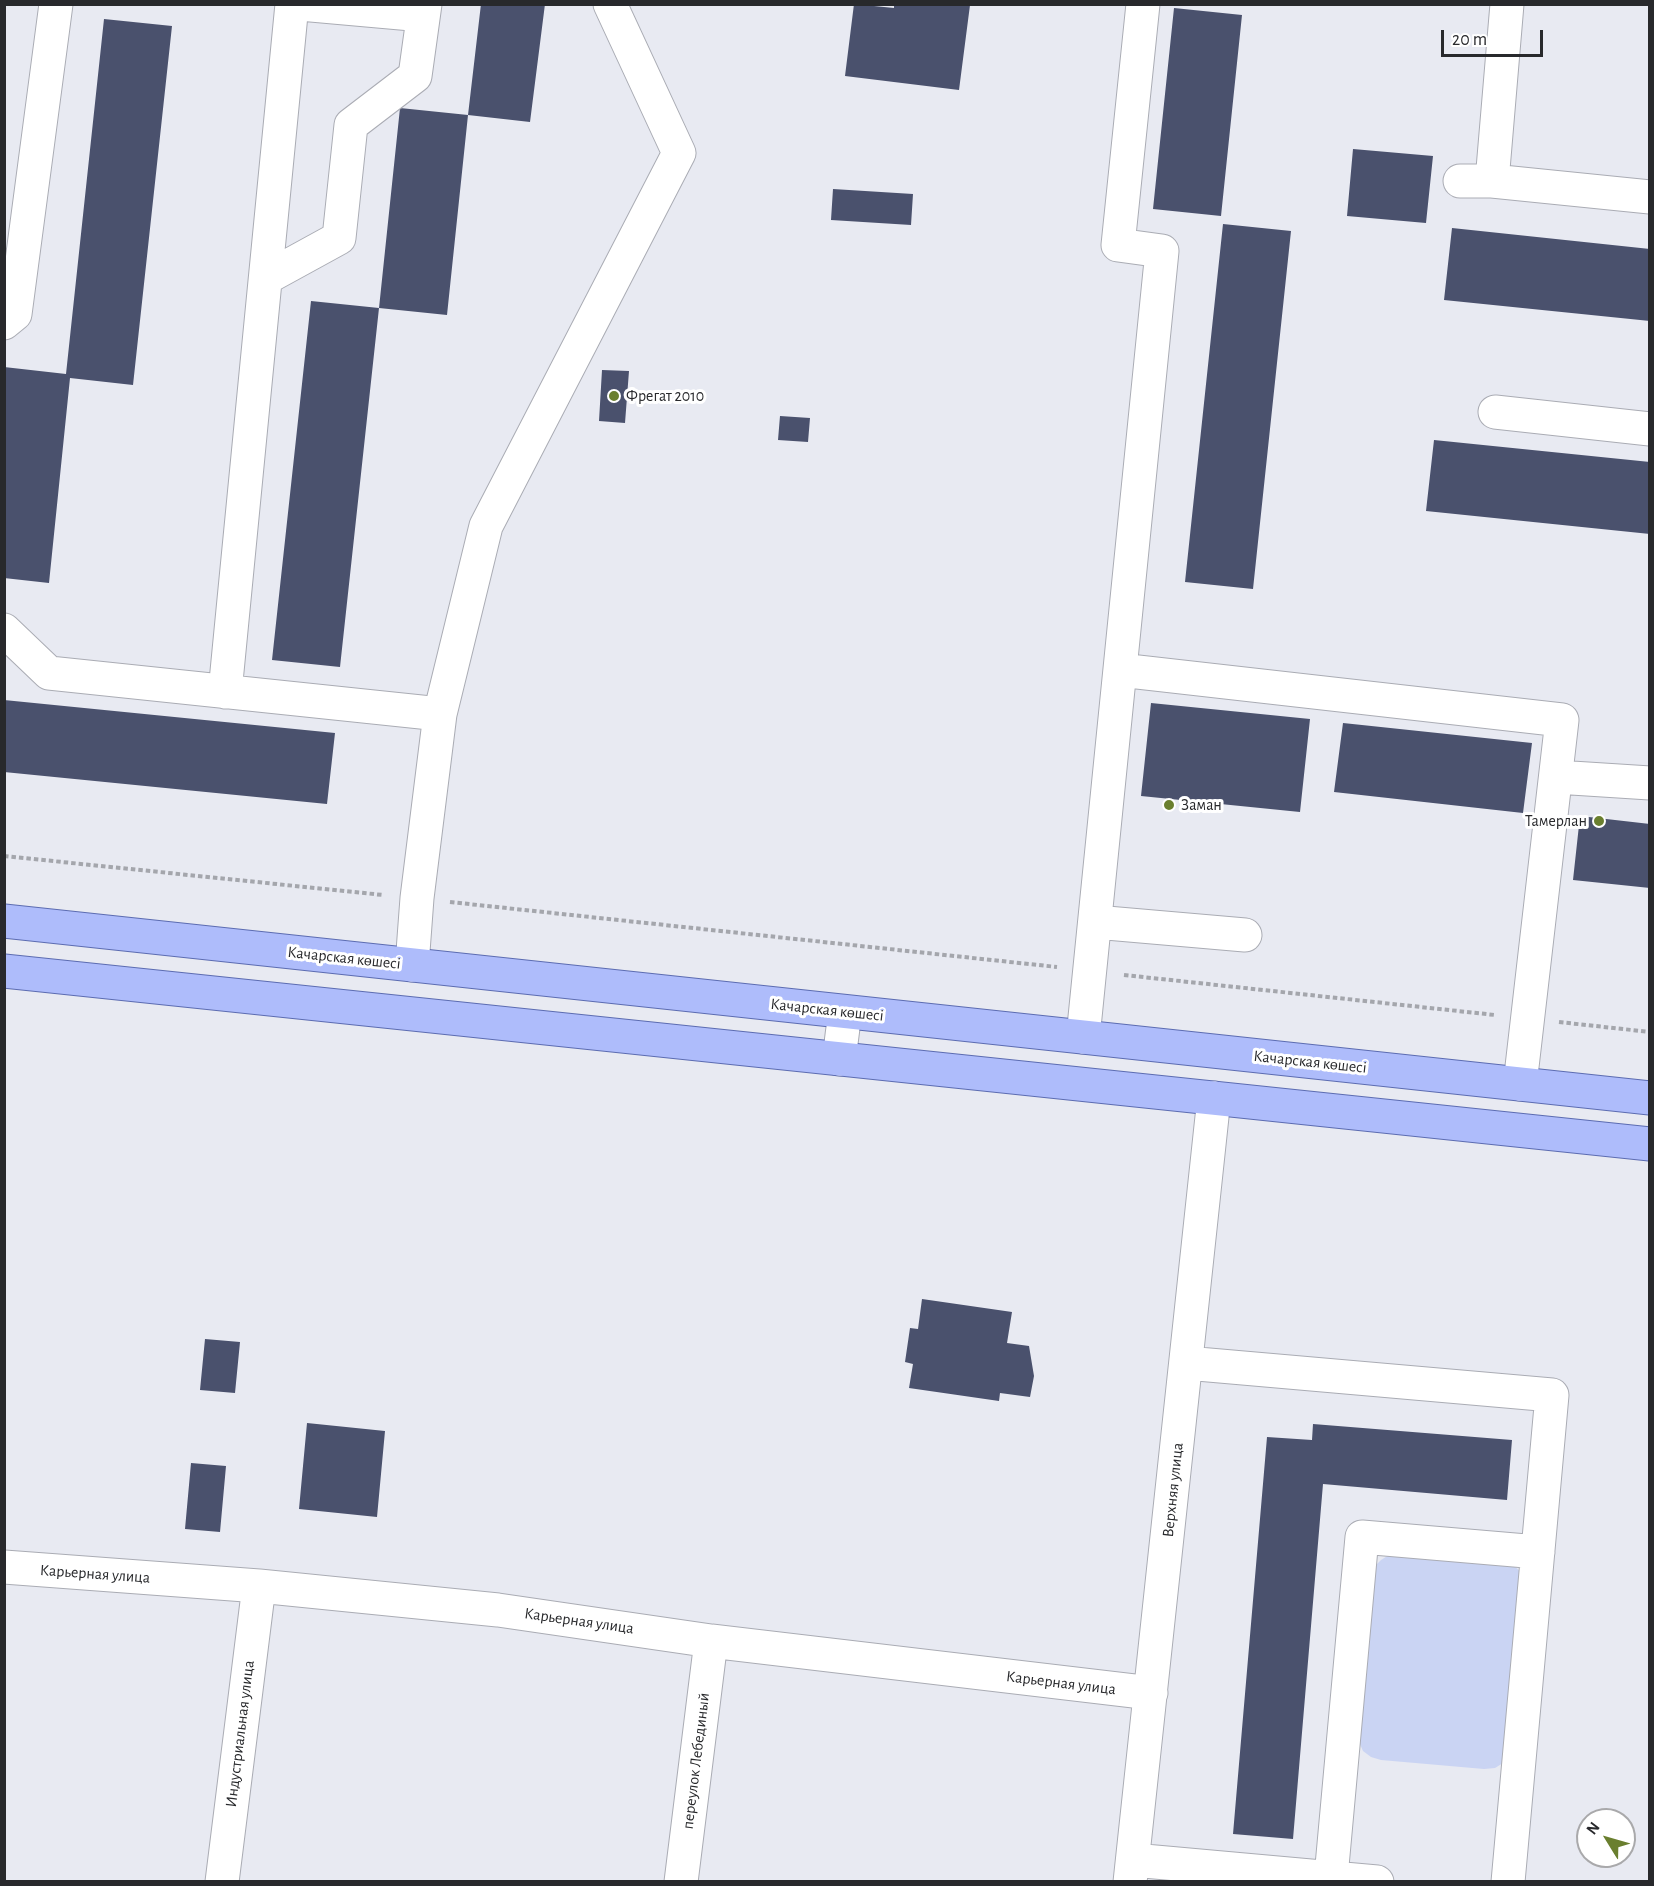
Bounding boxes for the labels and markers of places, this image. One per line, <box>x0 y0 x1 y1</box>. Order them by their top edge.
place label: Фрегат 2010 <box>626 386 704 406</box>
marker: Фрегат 2010 <box>607 389 621 403</box>
place label: Заман <box>1181 795 1222 815</box>
marker: Заман <box>1162 798 1176 812</box>
place label: Тамерлан <box>1525 811 1587 831</box>
marker: Тамерлан <box>1592 814 1606 828</box>

